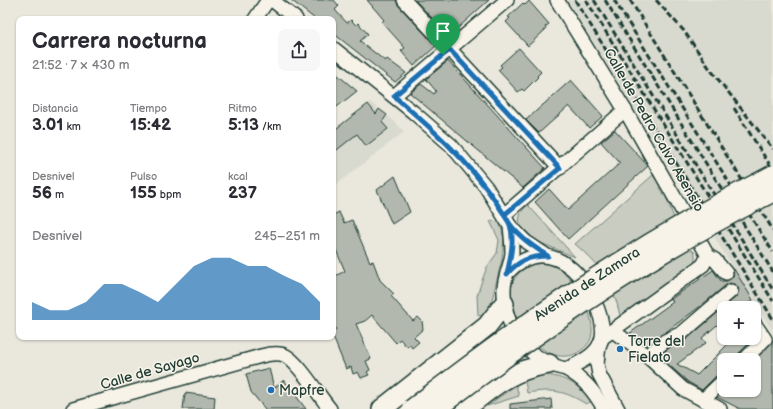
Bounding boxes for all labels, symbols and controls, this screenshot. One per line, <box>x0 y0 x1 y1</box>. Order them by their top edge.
pin <box>426 14 460 55</box>
icon: arrive <box>432 20 454 42</box>
text: Carrera nocturna <box>32 28 207 55</box>
button: share <box>278 29 320 71</box>
street label: Calle de Pedro Calvo Asensio <box>600 45 708 215</box>
text: 21:52 · 7 × 430 m <box>32 57 129 73</box>
text: Distancia <box>32 102 78 115</box>
text: Tiempo <box>130 102 167 115</box>
text: Ritmo <box>228 102 257 115</box>
text: 3.01 <box>32 115 63 135</box>
text: 15:42 <box>130 115 171 135</box>
text: 5:13 <box>228 115 259 135</box>
text: km <box>63 120 81 133</box>
text: /km <box>259 120 281 133</box>
text: Desnivel <box>32 170 74 183</box>
text: Pulso <box>130 170 157 183</box>
text: kcal <box>228 170 248 183</box>
text: 56 <box>32 183 52 203</box>
text: 155 <box>130 183 157 203</box>
text: 237 <box>228 183 257 203</box>
text: m <box>52 188 64 201</box>
text: bpm <box>157 188 181 201</box>
text: Desnivel <box>32 228 82 244</box>
text: 245–251 m <box>254 228 320 244</box>
street label: Avenida de Zamora <box>531 243 643 325</box>
map controls <box>717 301 761 397</box>
button: + <box>717 301 761 345</box>
place label: Torre del Fielato <box>628 333 684 366</box>
marker: Torre del Fielato <box>615 344 625 354</box>
street label: Calle de Sayago <box>99 349 202 393</box>
button: − <box>717 353 761 397</box>
place label: Mapfre <box>279 382 324 399</box>
marker: Mapfre <box>266 385 276 395</box>

